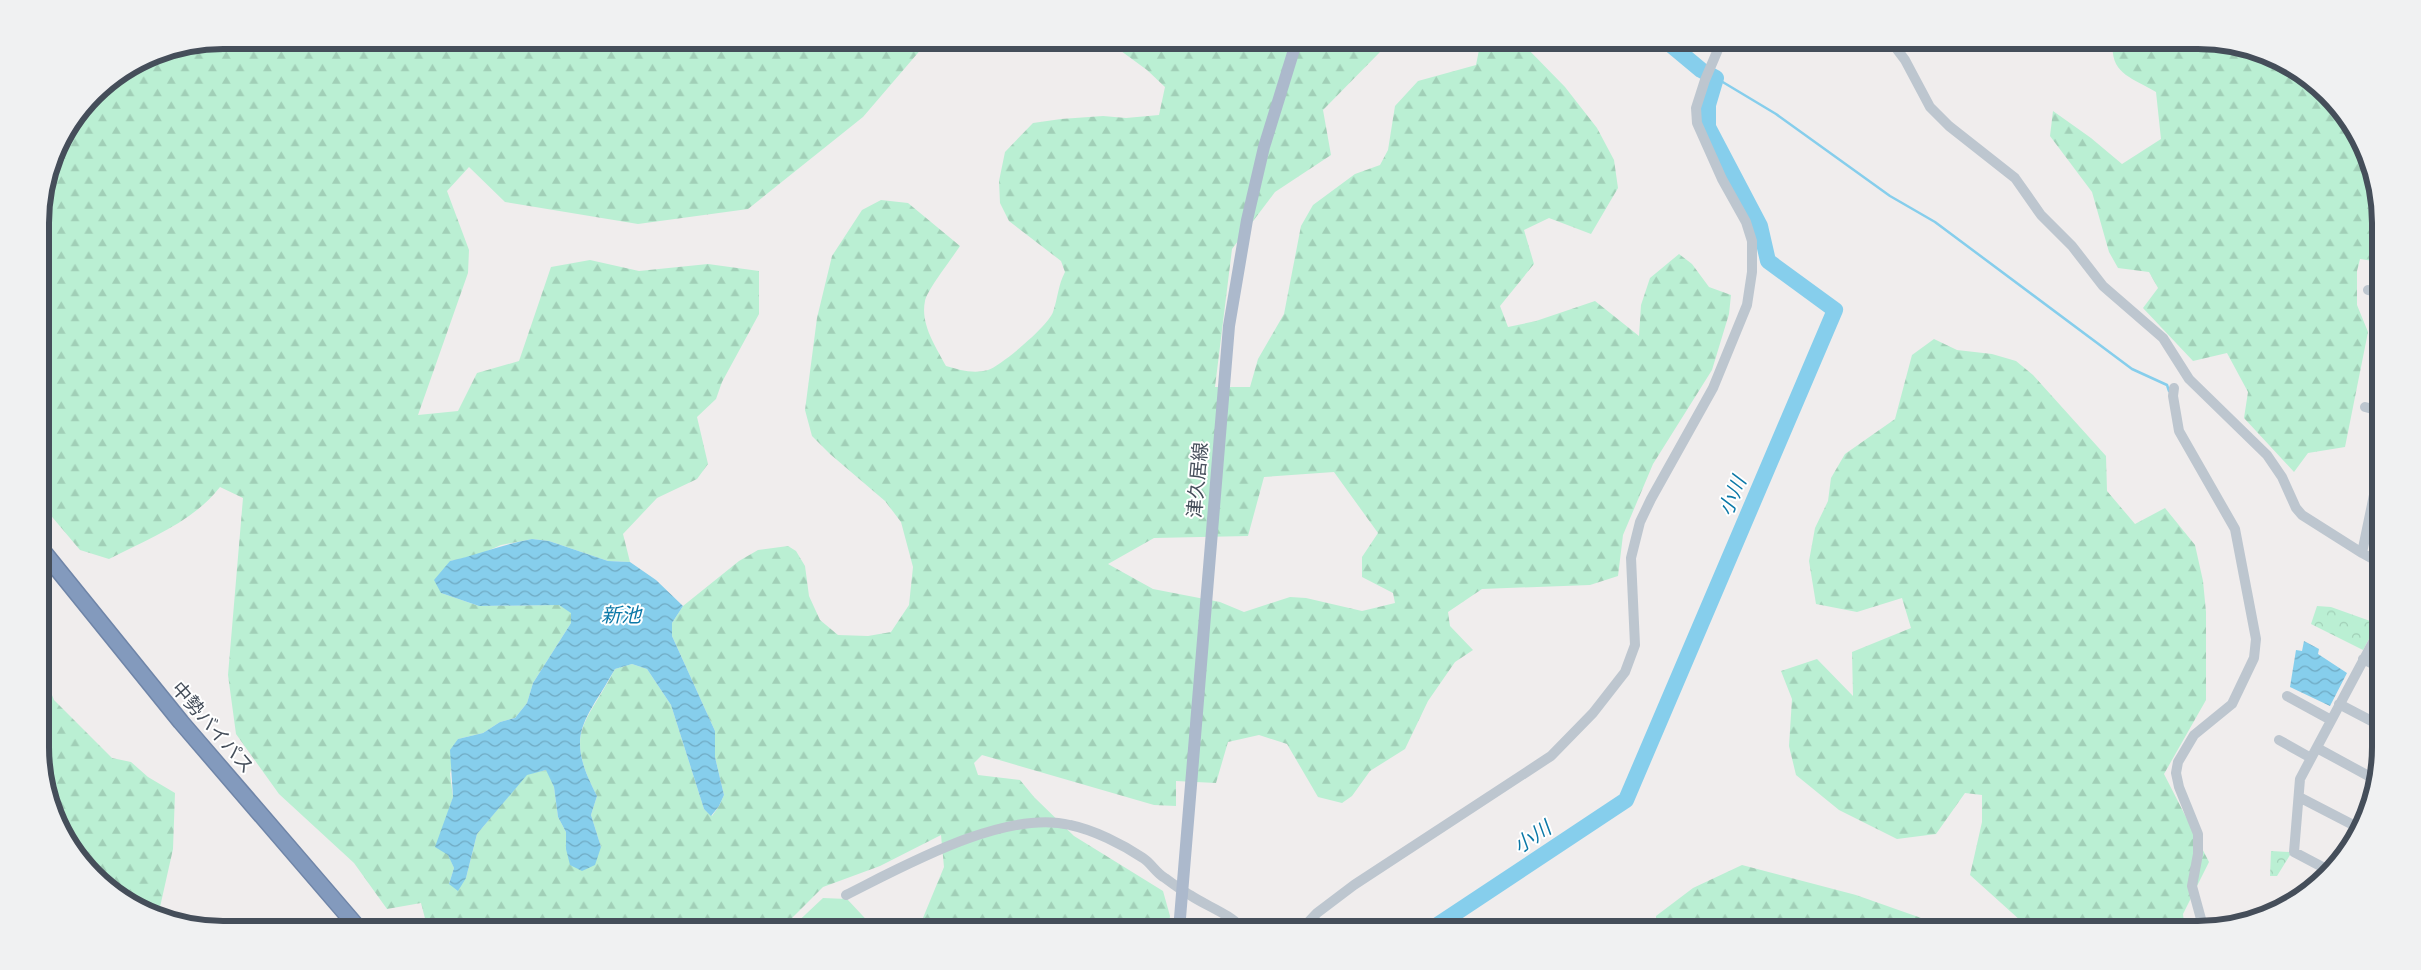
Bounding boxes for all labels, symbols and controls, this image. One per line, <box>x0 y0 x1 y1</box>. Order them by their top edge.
street label: 津久居線 <box>1182 441 1212 519</box>
water label: 小川 <box>1712 471 1752 519</box>
water label: 新池 <box>601 602 643 627</box>
street label: 中勢バイパス <box>167 676 259 778</box>
water label: 小川 <box>1508 814 1557 858</box>

